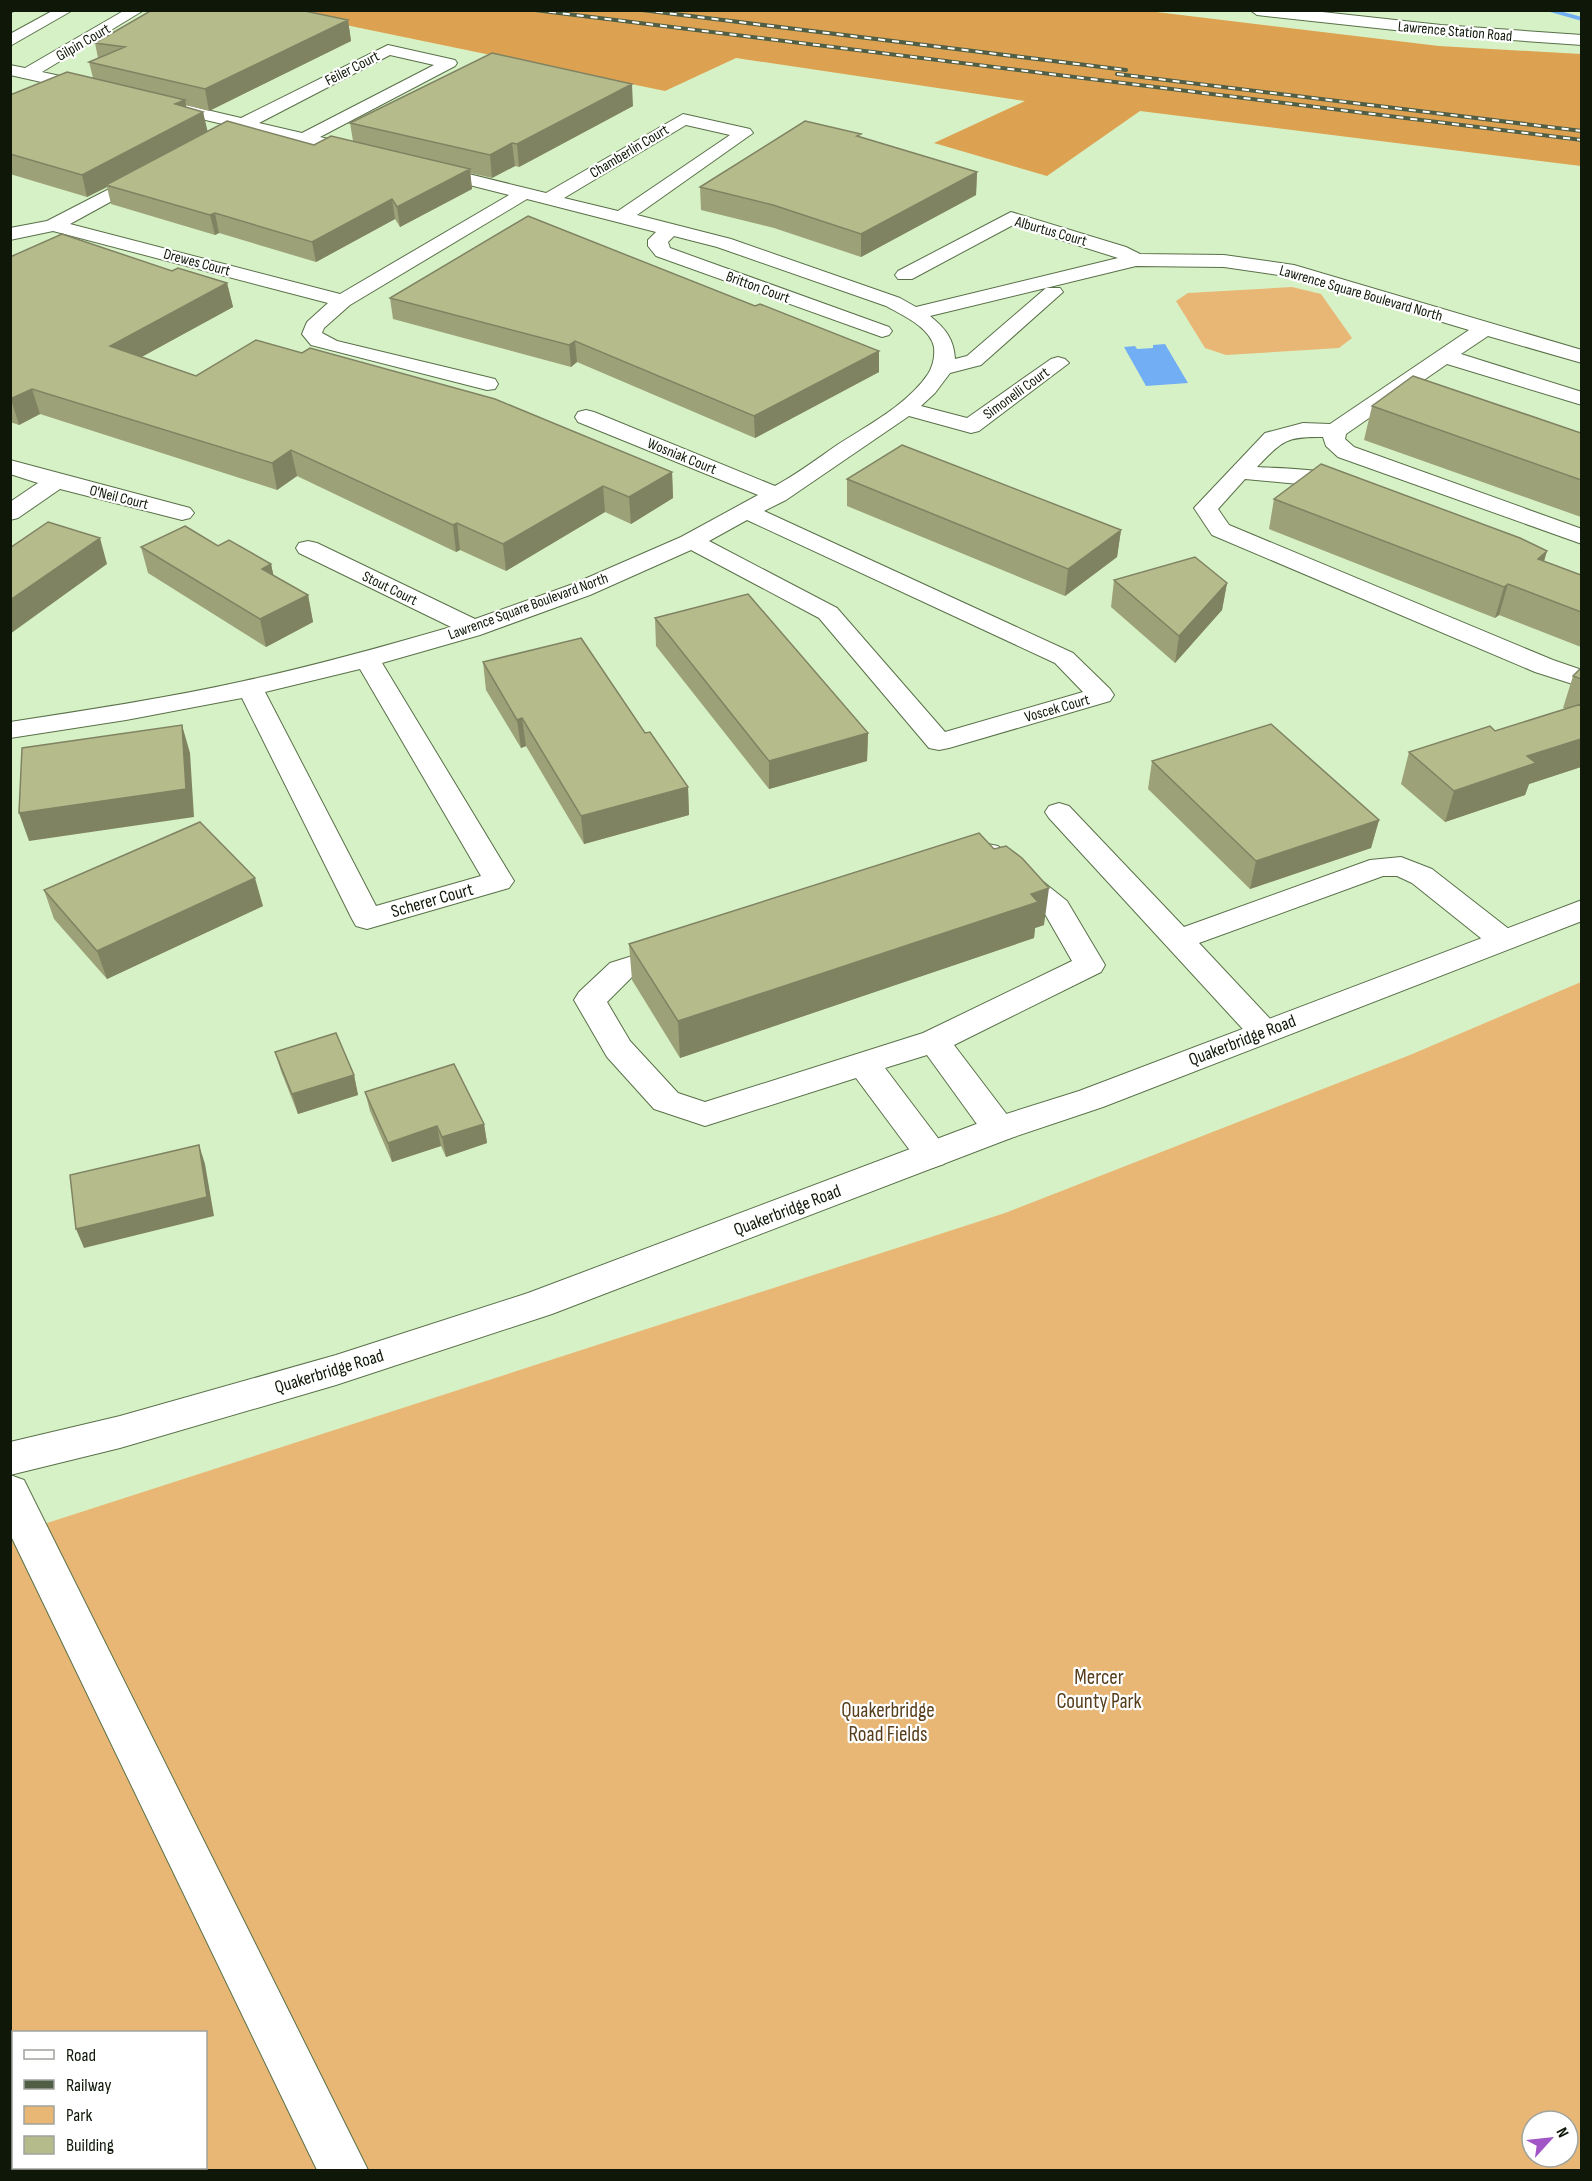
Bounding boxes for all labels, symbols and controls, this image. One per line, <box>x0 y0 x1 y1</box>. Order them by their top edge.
street label: Lawrence Station Road <box>1397 17 1513 46</box>
street label: Gilpin Court <box>53 19 114 66</box>
street label: Feiler Court <box>322 47 383 90</box>
street label: Chamberlin Court <box>586 120 673 183</box>
street label: Alburtus Court <box>1012 212 1089 251</box>
street label: Drewes Court <box>161 244 233 281</box>
street label: Lawrence Square Boulevard North <box>1277 261 1445 326</box>
street label: Britton Court <box>723 267 793 308</box>
street label: Simonelli Court <box>979 363 1053 424</box>
street label: Wosniak Court <box>644 434 720 479</box>
street label: O'Neil Court <box>87 481 151 514</box>
street label: Stout Court <box>359 567 421 610</box>
street label: Lawrence Square Boulevard North <box>446 569 611 644</box>
street label: Voscek Court <box>1022 690 1092 727</box>
street label: Scherer Court <box>389 879 476 922</box>
street label: Quakerbridge Road <box>1186 1010 1299 1071</box>
street label: Quakerbridge Road <box>731 1180 844 1241</box>
street label: Quakerbridge Road <box>272 1345 386 1398</box>
park label: Mercer County Park <box>1056 1665 1142 1714</box>
park label: Quakerbridge Road Fields <box>841 1698 935 1747</box>
legend <box>12 2031 207 2169</box>
text: Road <box>66 2045 96 2066</box>
text: Railway <box>66 2075 111 2096</box>
text: Park <box>66 2105 92 2126</box>
north arrow <box>1520 2109 1580 2169</box>
text: N <box>1552 2125 1572 2141</box>
text: Building <box>66 2135 114 2156</box>

